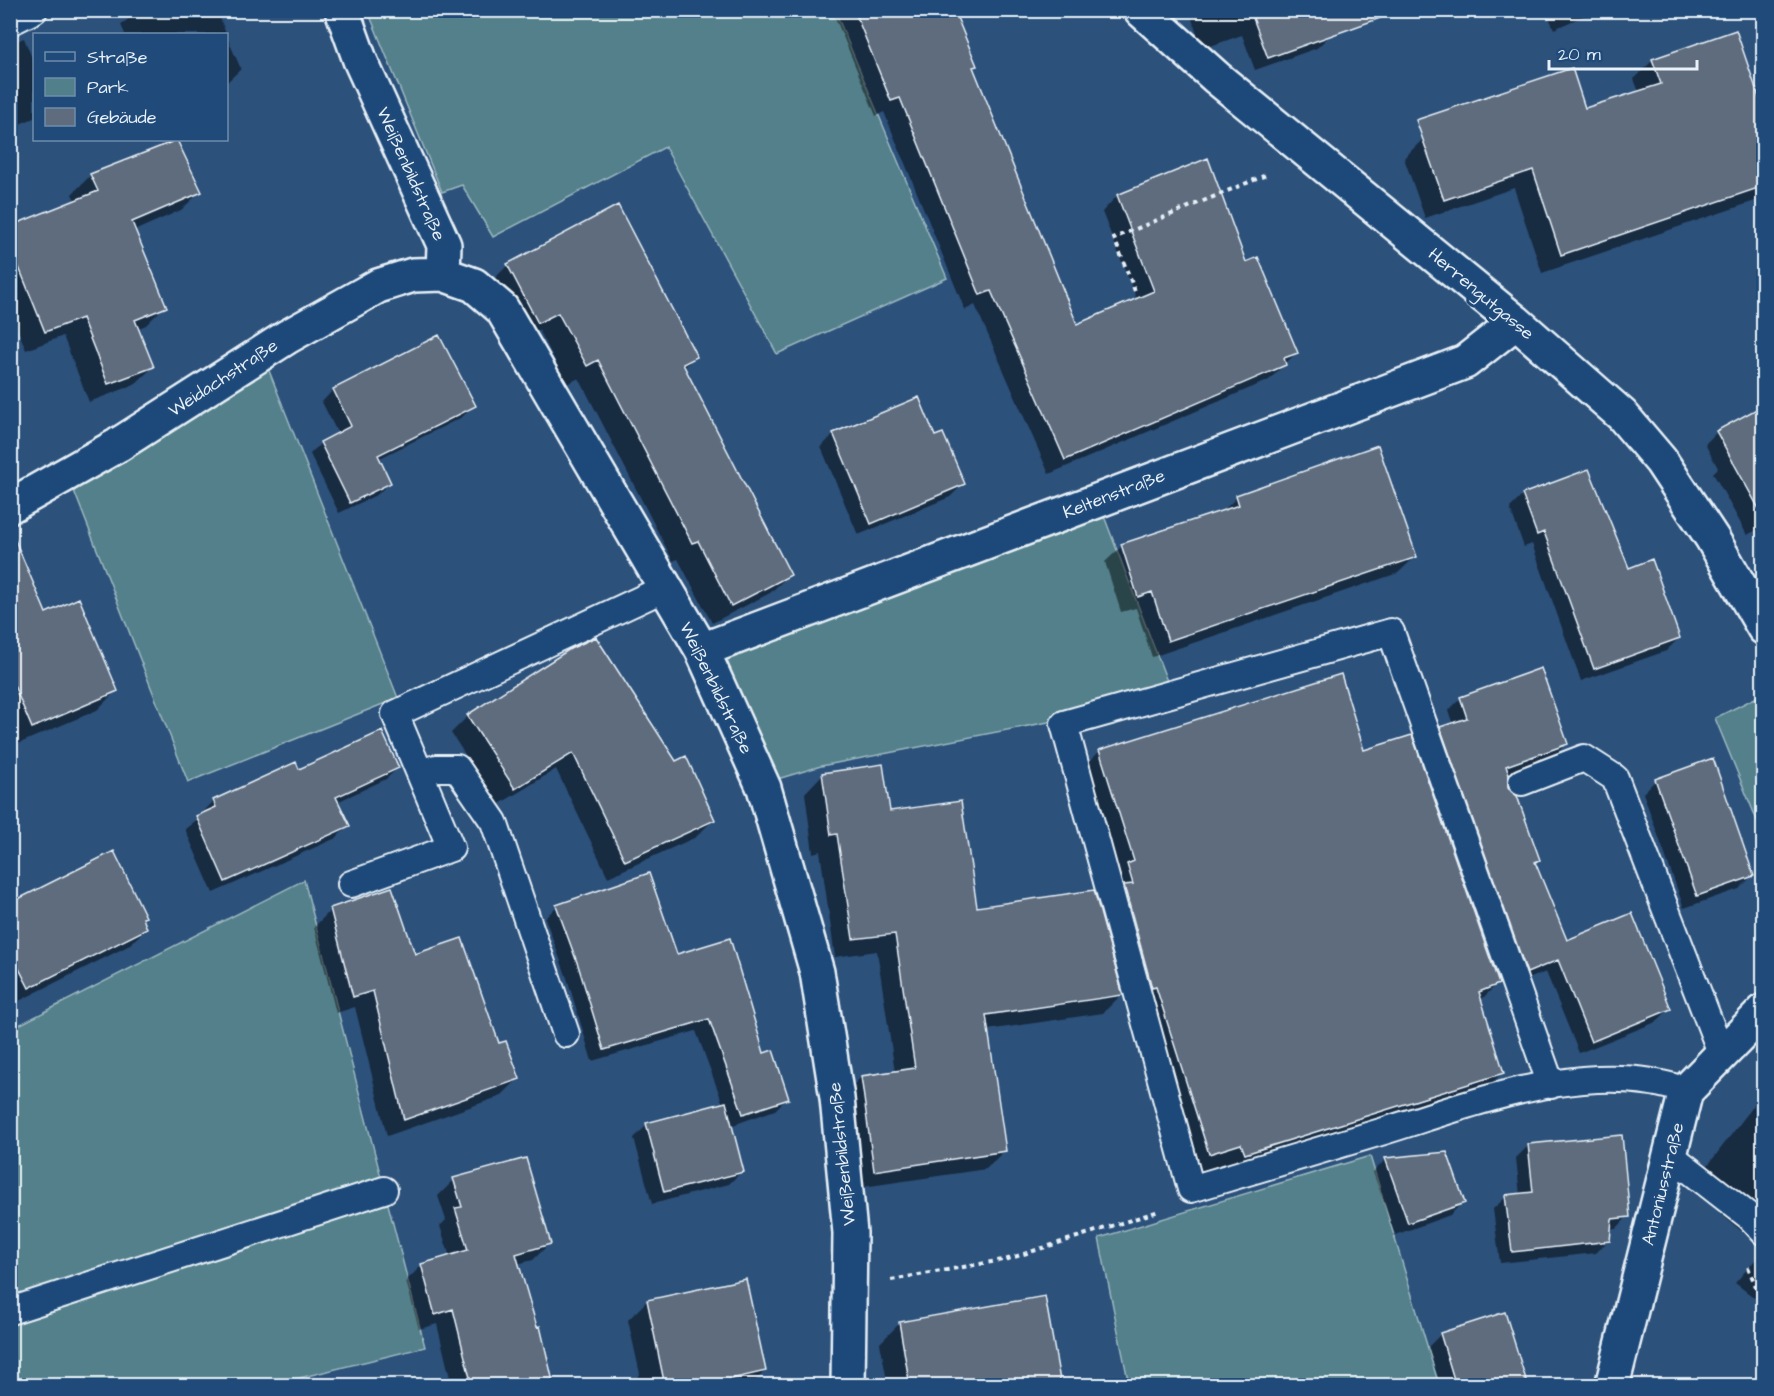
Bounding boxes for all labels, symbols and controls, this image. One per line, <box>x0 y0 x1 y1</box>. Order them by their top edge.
legend <box>33 33 228 141</box>
scale bar <box>1549 33 1698 71</box>
text: 20 m <box>1558 42 1601 67</box>
text: Straße <box>87 45 148 70</box>
text: Park <box>87 75 129 100</box>
street label: Weißenbildstraße <box>370 103 452 245</box>
text: Gebäude <box>87 105 157 130</box>
street label: Herrengutgasse <box>1422 242 1539 347</box>
street label: Weidachstraße <box>163 333 283 423</box>
street label: Keltenstraße <box>1059 463 1169 525</box>
street label: Weißenbildstraße <box>673 618 759 758</box>
street label: Weißenbildstraße <box>822 1081 862 1227</box>
street label: Antoniusstraße <box>1636 1120 1690 1248</box>

